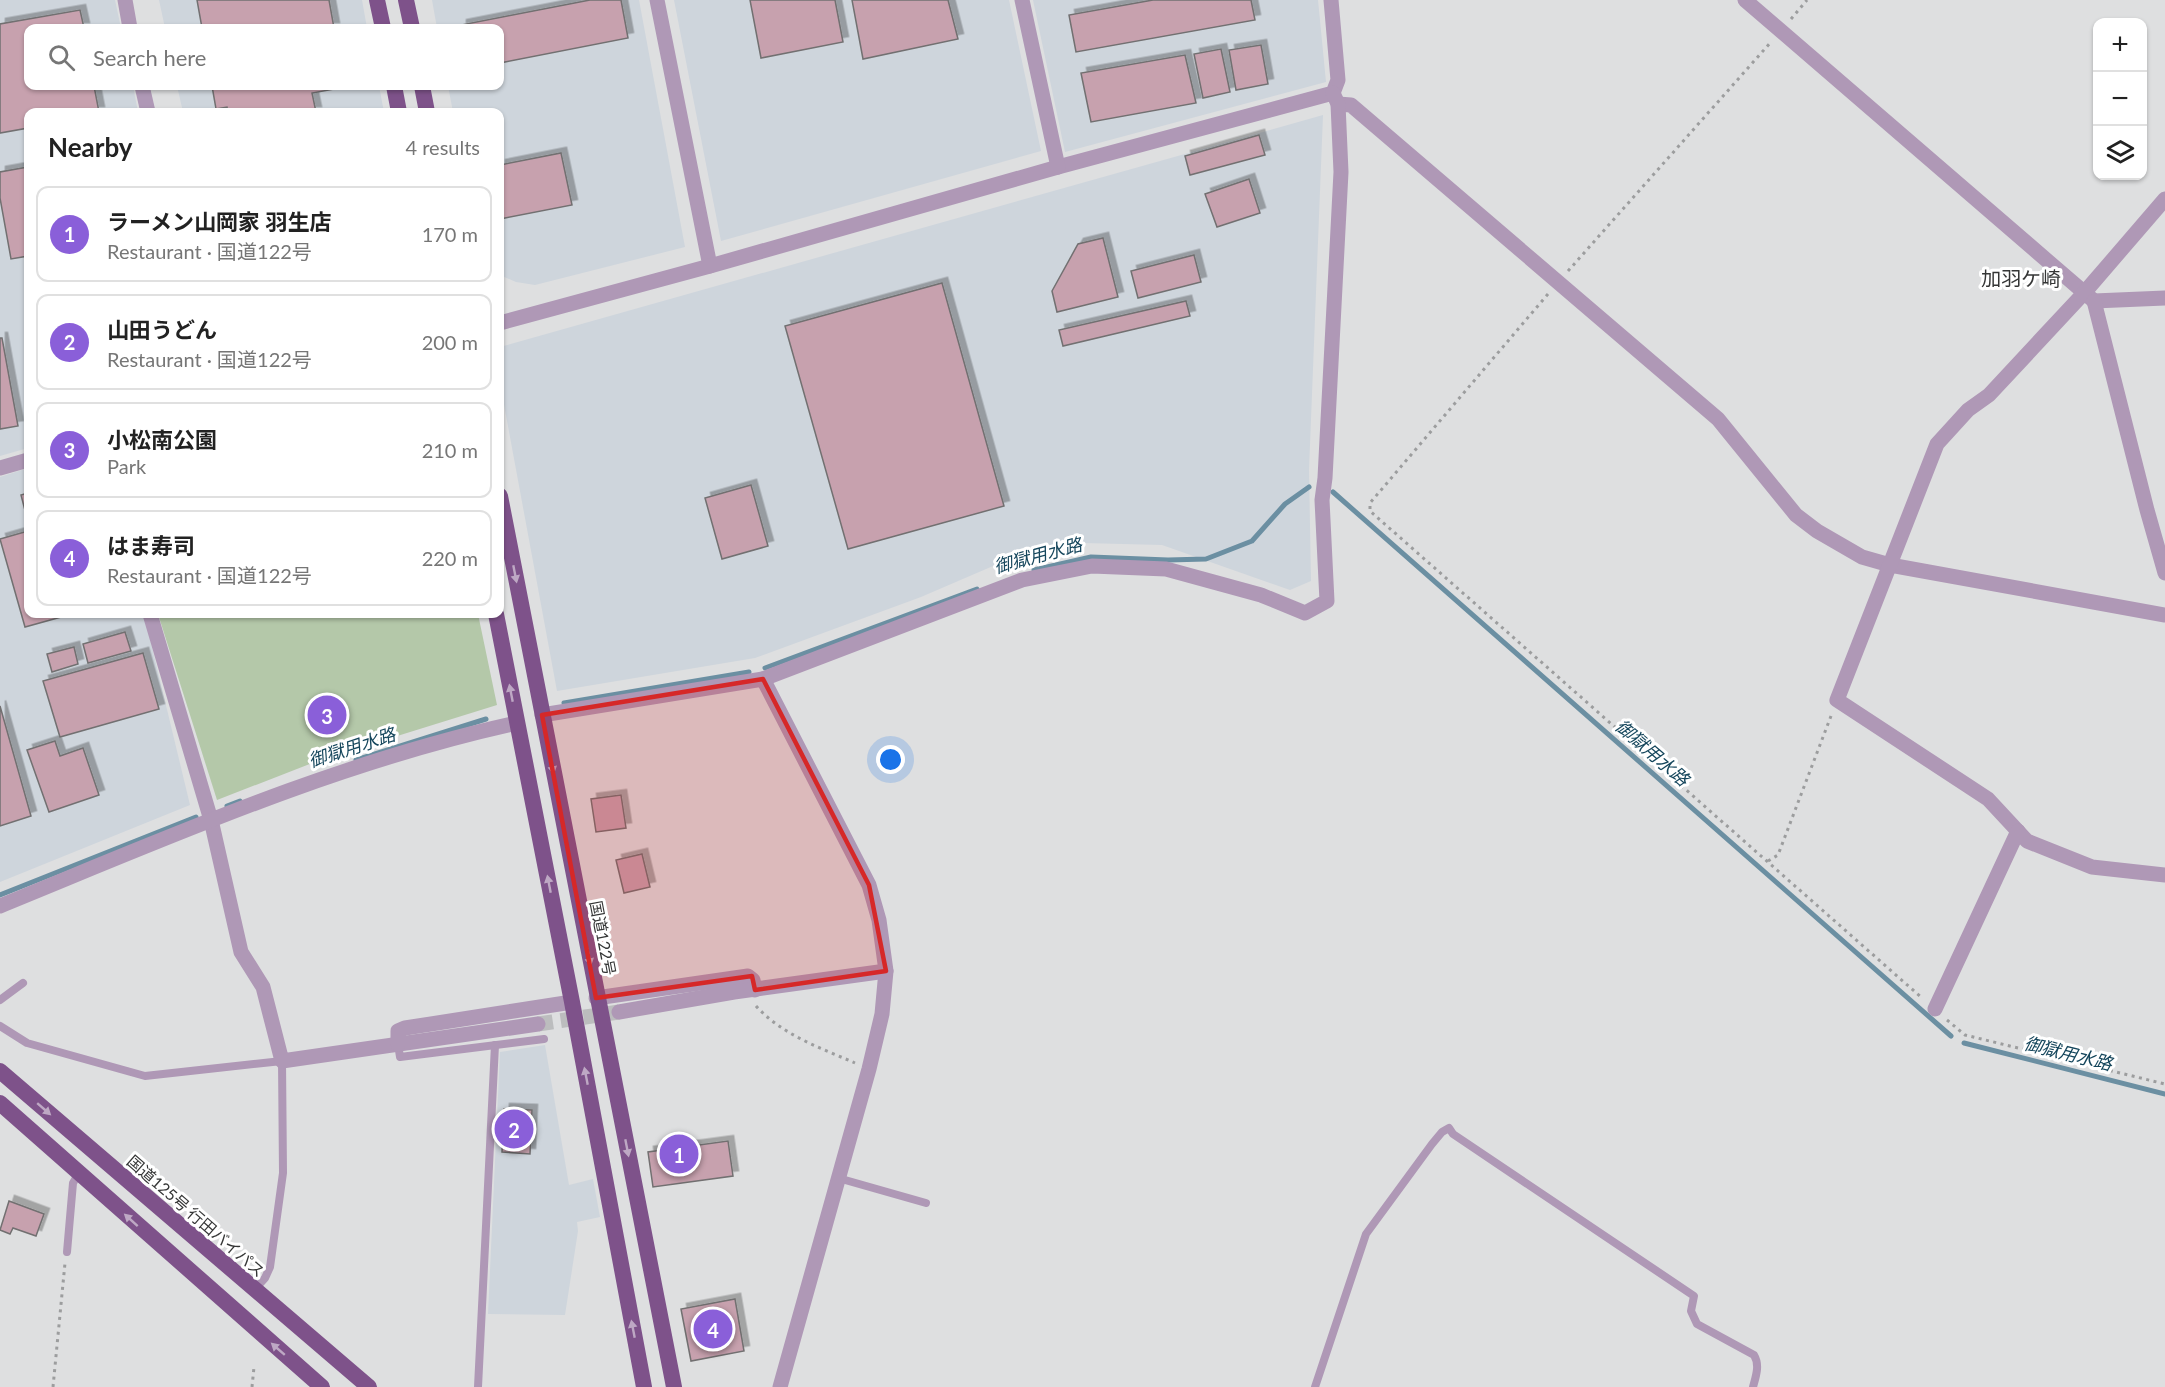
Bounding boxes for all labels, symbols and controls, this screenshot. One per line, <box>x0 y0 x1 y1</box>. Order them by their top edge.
map controls <box>2093 18 2147 180</box>
button: + <box>2093 18 2147 72</box>
search box <box>24 24 504 90</box>
icon: search <box>45 41 78 74</box>
text: Search here <box>93 44 206 71</box>
button: − <box>2093 72 2147 126</box>
button: layers <box>2093 126 2147 180</box>
text: Nearby <box>48 131 133 163</box>
text: 4 results <box>405 135 480 159</box>
text: ラーメン山岡家 羽生店 <box>107 208 331 235</box>
text: 1 <box>64 222 75 246</box>
text: 170 m <box>422 222 478 246</box>
text: Restaurant · 国道122号 <box>107 239 312 263</box>
district label: 加羽ケ崎 <box>1981 266 2061 290</box>
text: 山田うどん <box>107 316 217 343</box>
text: 2 <box>64 330 75 354</box>
text: 200 m <box>422 330 478 354</box>
text: Restaurant · 国道122号 <box>107 347 312 371</box>
text: 小松南公園 <box>107 426 217 453</box>
text: 3 <box>64 438 75 462</box>
text: 210 m <box>422 438 478 462</box>
text: Park <box>107 454 146 478</box>
text: はま寿司 <box>107 532 195 559</box>
water label: 御獄用水路 <box>991 532 1086 577</box>
text: 4 <box>64 546 75 570</box>
text: 220 m <box>422 546 478 570</box>
text: Restaurant · 国道122号 <box>107 563 312 587</box>
one-way arrow <box>511 564 520 583</box>
one-way arrow <box>506 683 515 702</box>
pin: 3 <box>308 692 346 738</box>
water label: 御獄用水路 <box>1611 714 1695 791</box>
water label: 御獄用水路 <box>305 722 400 771</box>
your location <box>876 745 905 774</box>
one-way arrow <box>548 756 557 775</box>
one-way arrow <box>544 875 553 894</box>
street label: 国道122号 <box>587 899 620 977</box>
one-way arrow <box>584 947 593 966</box>
water label: 御獄用水路 <box>2022 1031 2117 1075</box>
one-way arrow <box>581 1066 590 1085</box>
one-way arrow <box>36 1102 51 1115</box>
pin: 2 <box>494 1106 534 1152</box>
pin: 1 <box>660 1132 698 1176</box>
one-way arrow <box>623 1139 632 1158</box>
street label: 国道125号 行田バイパス <box>124 1151 269 1280</box>
one-way arrow <box>124 1214 139 1227</box>
pin: 4 <box>694 1306 732 1352</box>
one-way arrow <box>628 1320 637 1339</box>
one-way arrow <box>271 1343 286 1356</box>

